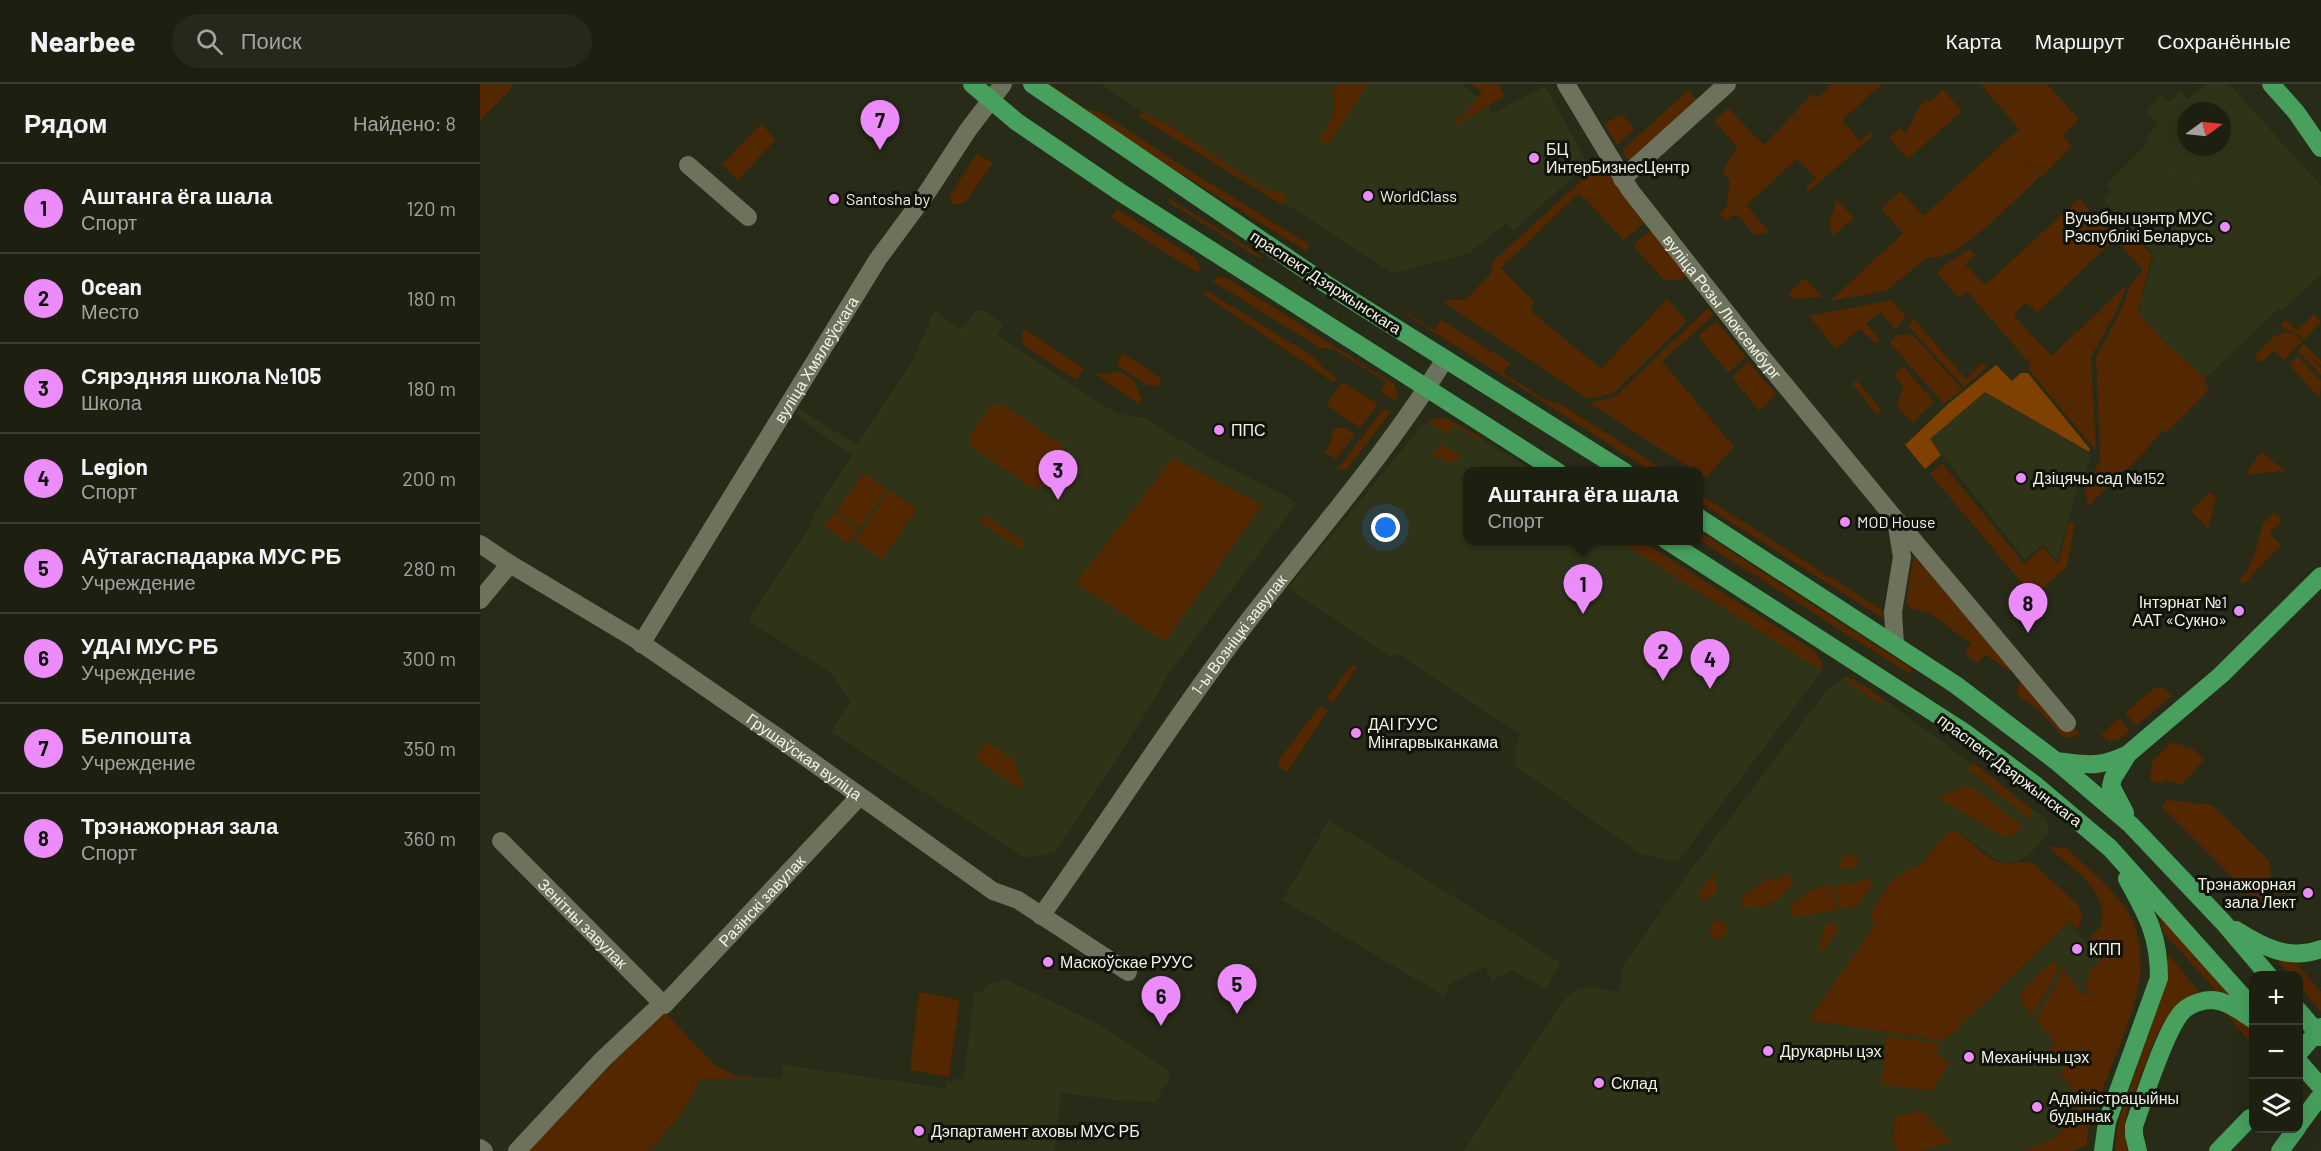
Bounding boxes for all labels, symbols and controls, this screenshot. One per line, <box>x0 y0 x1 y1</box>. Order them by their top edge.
search box <box>172 14 592 68</box>
text: Nearbee <box>30 24 136 58</box>
icon: search <box>193 25 226 58</box>
text: Поиск <box>241 27 302 53</box>
text: Карта <box>1946 28 2002 53</box>
text: Маршрут <box>2035 28 2124 53</box>
text: Сохранённые <box>2157 28 2291 53</box>
pin: 7 <box>860 100 900 150</box>
north arrow <box>2177 102 2231 156</box>
text: Рядом <box>24 107 107 138</box>
text: Найдено: 8 <box>353 111 456 135</box>
place label: БЦ ИнтерБизнесЦентр <box>1546 139 1690 176</box>
marker: БЦ ИнтерБизнесЦентр <box>1527 151 1541 165</box>
text: Аштанга ёга шала <box>81 182 272 208</box>
place label: WorldClass <box>1380 186 1457 205</box>
place label: Santosha by <box>846 189 931 208</box>
marker: WorldClass <box>1361 189 1375 203</box>
marker: Santosha by <box>827 192 841 206</box>
text: 1 <box>40 196 47 220</box>
text: 120 m <box>406 196 456 220</box>
place label: Вучэбны цэнтр МУС Рэспублікі Беларусь <box>2065 208 2213 245</box>
text: Спорт <box>81 210 137 234</box>
marker: Вучэбны цэнтр МУС Рэспублікі Беларусь <box>2218 220 2232 234</box>
street label: праспект Дзяржынскага <box>1247 226 1405 337</box>
street label: вуліца Розы Люксембург <box>1660 230 1786 383</box>
text: Ocean <box>81 273 142 299</box>
text: 2 <box>38 286 49 310</box>
text: 180 m <box>407 286 456 310</box>
street label: вуліца Хмялеўскага <box>770 292 862 426</box>
text: Место <box>81 299 139 323</box>
text: Сярэдняя школа №105 <box>81 362 321 388</box>
text: 3 <box>38 376 49 400</box>
text: 180 m <box>407 376 456 400</box>
text: Школа <box>81 390 142 414</box>
place label: ППС <box>1231 420 1266 439</box>
marker: ППС <box>1212 423 1226 437</box>
pin: 3 <box>1038 450 1078 500</box>
text: Legion <box>81 453 148 479</box>
text: 4 <box>37 466 50 490</box>
text: 200 m <box>402 466 456 490</box>
popup <box>1463 467 1703 545</box>
place label: Дзіцячы сад №152 <box>2033 468 2165 487</box>
marker: Дзіцячы сад №152 <box>2014 471 2028 485</box>
text: Спорт <box>81 479 137 503</box>
text: Аштанга ёга шала <box>1487 480 1679 506</box>
text: Спорт <box>1487 508 1544 532</box>
place label: MOD House <box>1857 512 1935 531</box>
your location <box>1371 513 1400 542</box>
marker: MOD House <box>1838 515 1852 529</box>
text: Аўтагаспадарка МУС РБ <box>81 542 341 568</box>
text: 5 <box>38 556 49 580</box>
text: 280 m <box>403 556 456 580</box>
pin: 1 <box>1564 564 1602 614</box>
text: Учреждение <box>81 570 196 594</box>
street label: 1-ы Возніцкі завулак <box>1187 570 1291 698</box>
pin: 8 <box>2008 584 2048 633</box>
place label: Інтэрнат №1 ААТ «Сукно» <box>2132 592 2227 629</box>
marker: Інтэрнат №1 ААТ «Сукно» <box>2232 604 2246 618</box>
text: УДАІ МУС РБ <box>81 632 218 658</box>
pin: 2 <box>1644 632 1682 681</box>
pin: 4 <box>1690 640 1730 689</box>
text: 6 <box>38 646 49 670</box>
text: 300 m <box>403 646 456 670</box>
text: Учреждение <box>81 660 196 684</box>
street label: Грушаўская вуліца <box>743 709 866 804</box>
street label: праспект Дзяржынскага <box>1934 709 2086 830</box>
place label: ДАІ ГУУС Мінгарвыканкама <box>1368 714 1498 751</box>
text: Белпошта <box>81 722 191 748</box>
marker: ДАІ ГУУС Мінгарвыканкама <box>1349 726 1363 740</box>
text: 7 <box>39 736 48 760</box>
text: 350 m <box>404 736 456 760</box>
text: Учреждение <box>81 750 196 774</box>
text: Трэнажорная зала <box>81 812 278 838</box>
text: 8 <box>38 826 49 850</box>
text: 360 m <box>404 826 456 850</box>
text: Спорт <box>81 840 137 864</box>
street label: Разінскі завулак <box>714 850 809 950</box>
street label: Зенітны завулак <box>534 874 633 973</box>
place label: Трэнажорная зала Лект <box>2197 874 2297 911</box>
marker: Трэнажорная зала Лект <box>2301 886 2315 900</box>
place label: КПП <box>2089 939 2121 958</box>
marker: КПП <box>2070 942 2084 956</box>
place label: Маскоўскае РУУС <box>1060 952 1193 971</box>
marker: Маскоўскае РУУС <box>1041 955 1055 969</box>
pin: 5 <box>1218 964 1257 1014</box>
map controls <box>2249 971 2303 1133</box>
button: + <box>2249 971 2303 1025</box>
pin: 6 <box>1142 976 1180 1026</box>
button: − <box>2249 1025 2303 1079</box>
place label: Друкарны цэх <box>1780 1041 1881 1060</box>
marker: Друкарны цэх <box>1761 1044 1775 1058</box>
place label: Механічны цэх <box>1981 1047 2089 1066</box>
marker: Механічны цэх <box>1962 1050 1976 1064</box>
place label: Склад <box>1611 1073 1658 1092</box>
marker: Склад <box>1592 1076 1606 1090</box>
button: layers <box>2249 1079 2303 1133</box>
place label: Адміністрацыйны будынак <box>2049 1088 2179 1125</box>
marker: Адміністрацыйны будынак <box>2030 1100 2044 1114</box>
place label: Дэпартамент аховы МУС РБ <box>931 1121 1140 1140</box>
marker: Дэпартамент аховы МУС РБ <box>912 1124 926 1138</box>

